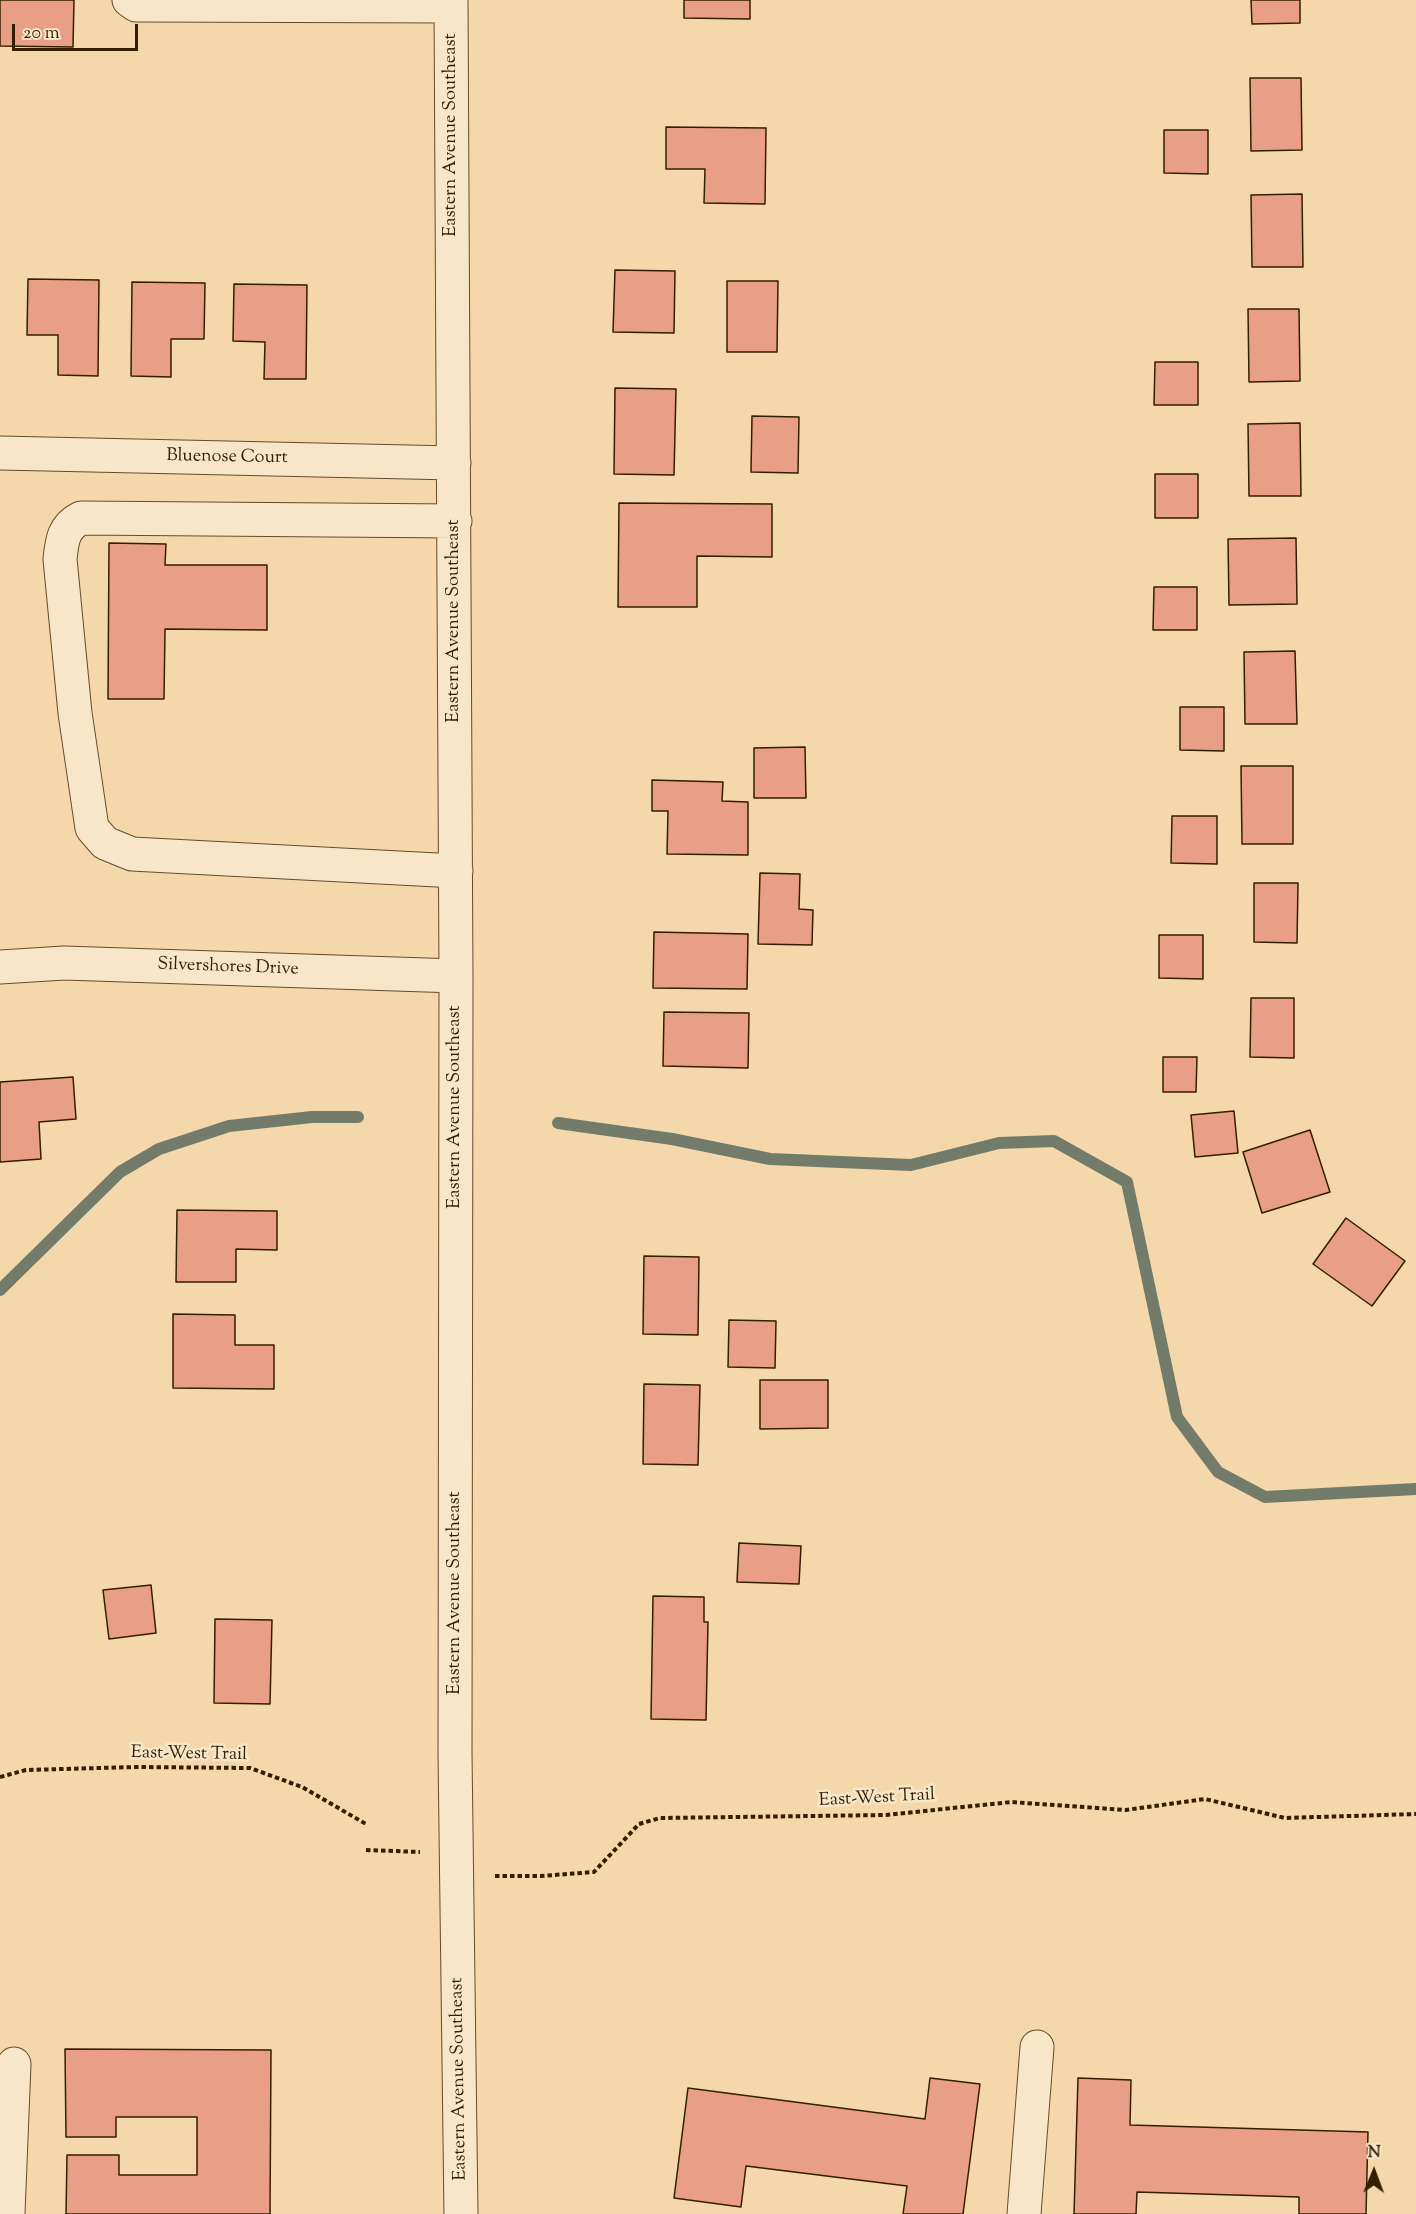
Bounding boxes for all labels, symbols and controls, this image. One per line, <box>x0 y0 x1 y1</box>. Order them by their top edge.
scale bar <box>15 12 141 50</box>
text: 20 m <box>23 21 60 47</box>
street label: Eastern Avenue Southeast <box>441 33 463 237</box>
street label: Bluenose Court <box>166 446 288 470</box>
street label: Eastern Avenue Southeast <box>444 519 466 723</box>
street label: Silvershores Drive <box>157 955 299 981</box>
street label: Eastern Avenue Southeast <box>445 1005 467 1209</box>
street label: Eastern Avenue Southeast <box>445 1491 467 1695</box>
street label: East-West Trail <box>131 1743 247 1767</box>
street label: East-West Trail <box>818 1785 936 1813</box>
street label: Eastern Avenue Southeast <box>447 1977 473 2181</box>
north arrow <box>1344 2142 1404 2202</box>
text: N <box>1368 2142 1381 2165</box>

